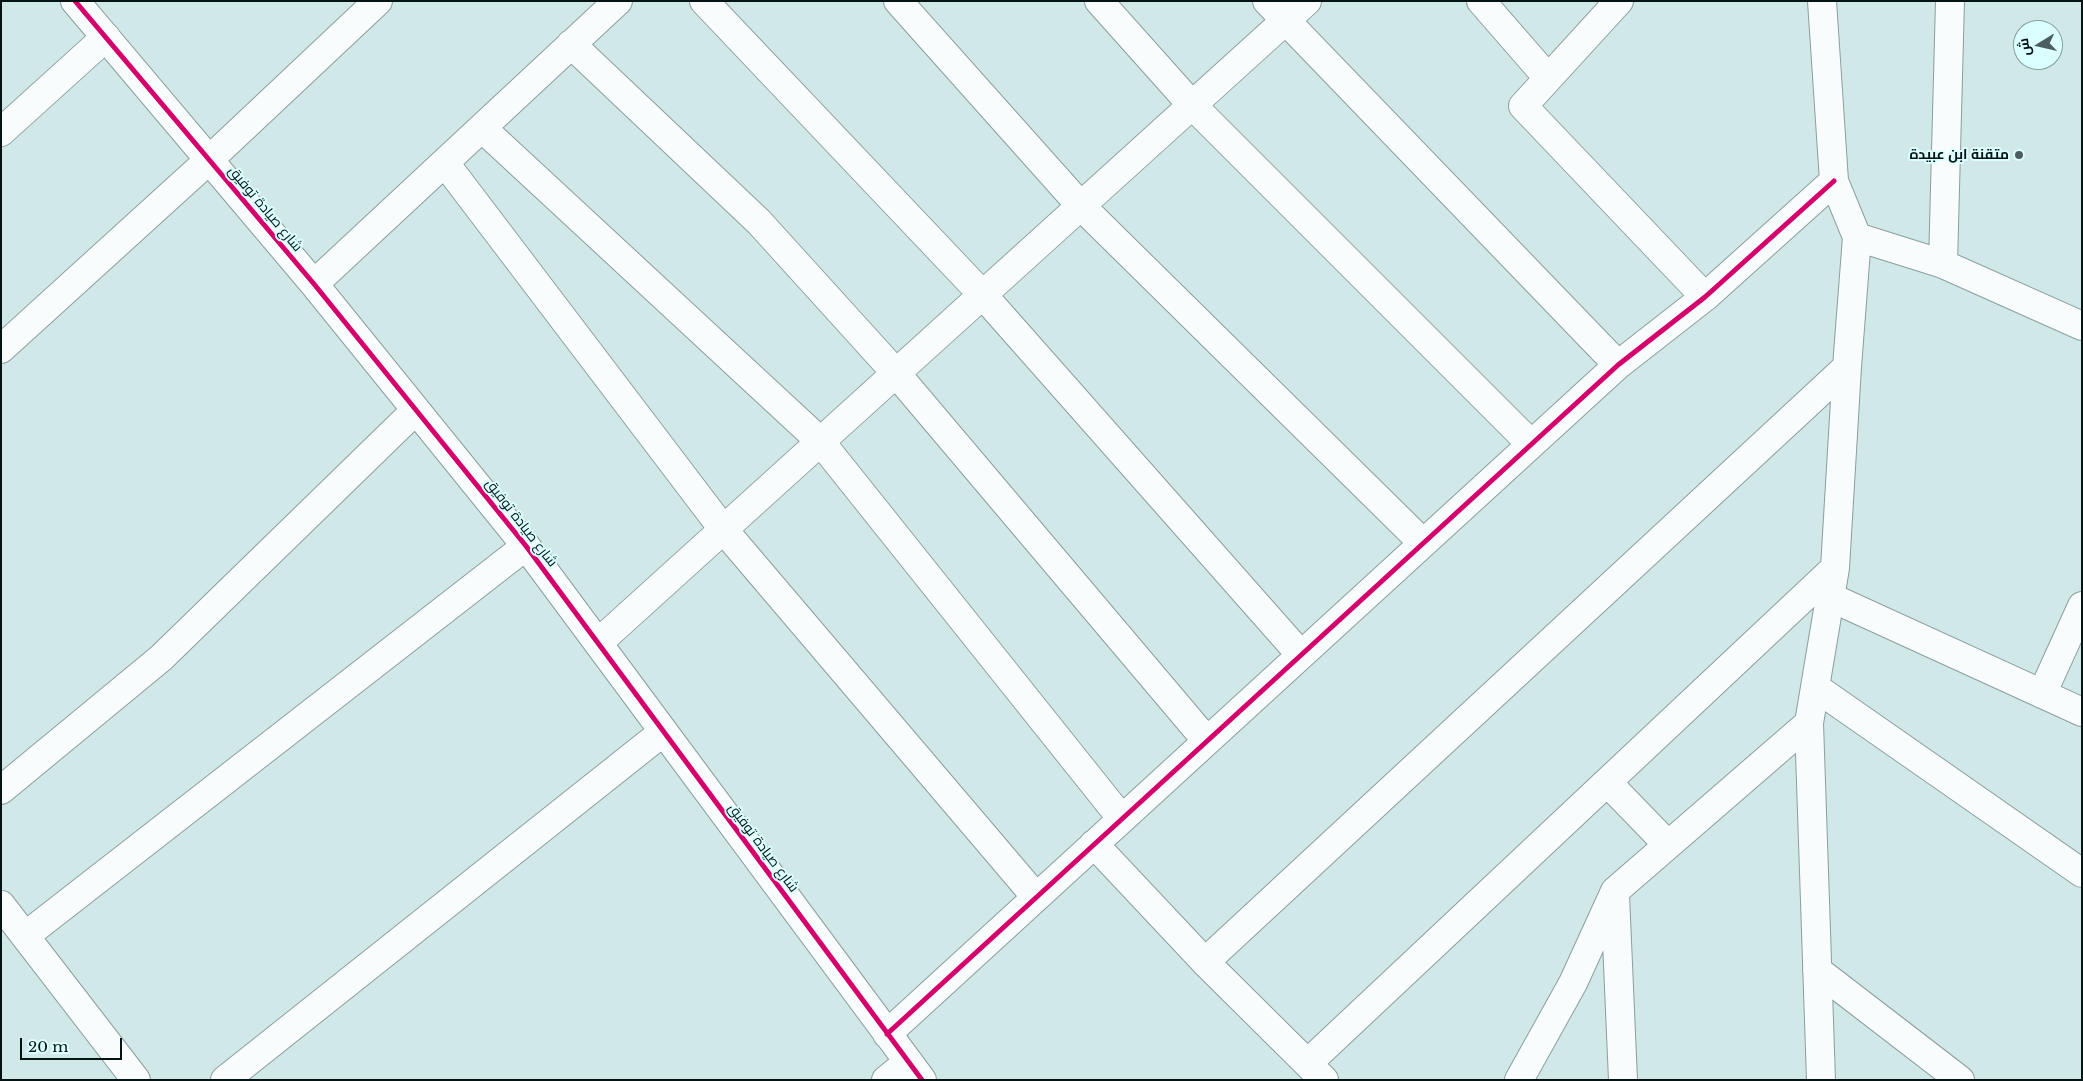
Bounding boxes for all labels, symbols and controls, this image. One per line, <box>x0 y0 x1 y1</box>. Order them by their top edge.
north arrow <box>2013 20 2063 70</box>
text: ش <box>2014 37 2034 57</box>
place label: متقنة ابن عبيدة <box>1909 147 2009 163</box>
marker: متقنة ابن عبيدة <box>2013 149 2025 161</box>
street label: شارع صيادة توفيق <box>224 163 306 255</box>
street label: شارع صيادة توفيق <box>482 476 560 570</box>
street label: شارع صيادة توفيق <box>724 800 802 896</box>
scale bar <box>22 1028 125 1060</box>
text: 20 m <box>28 1037 68 1056</box>

